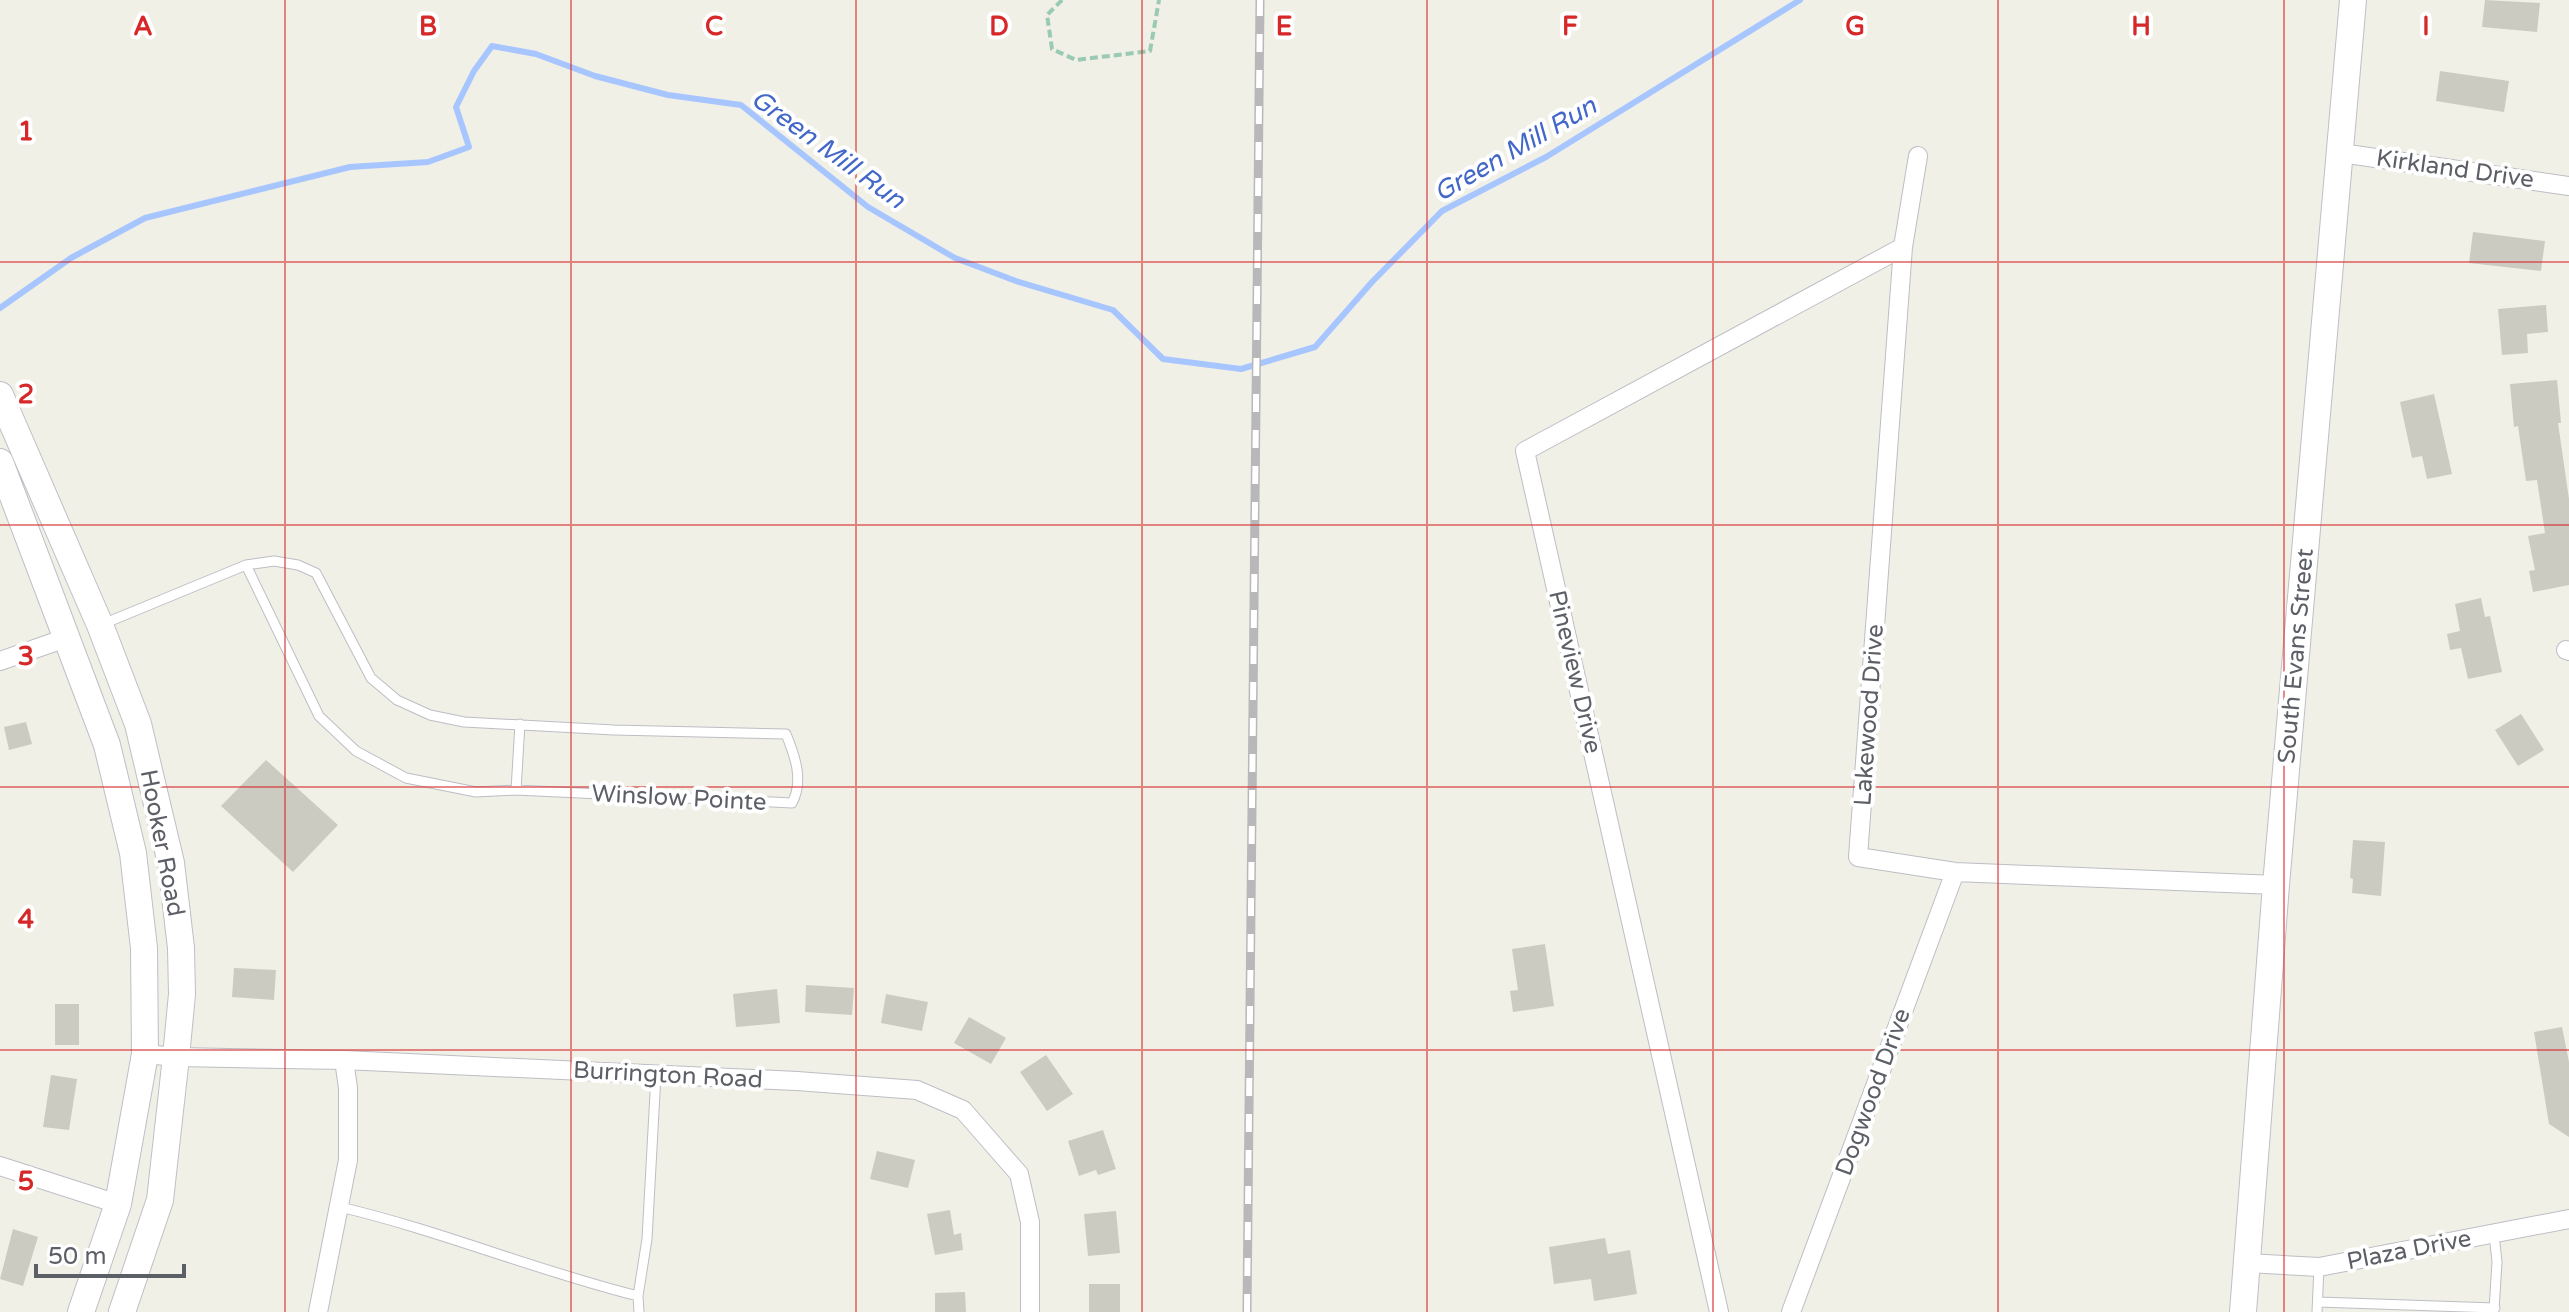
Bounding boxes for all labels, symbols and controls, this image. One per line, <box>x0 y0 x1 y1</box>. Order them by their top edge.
text: A <box>133 11 153 42</box>
text: B <box>419 11 437 42</box>
text: C <box>705 11 723 42</box>
text: D <box>989 11 1009 42</box>
text: E <box>1276 11 1292 42</box>
text: F <box>1562 11 1578 42</box>
text: G <box>1845 11 1865 42</box>
text: H <box>2131 11 2151 42</box>
text: I <box>2422 11 2430 42</box>
water label: Green Mill Run <box>745 83 912 216</box>
water label: Green Mill Run <box>1428 89 1603 208</box>
text: 1 <box>18 116 34 147</box>
street label: Kirkland Drive <box>2374 144 2536 194</box>
text: 2 <box>18 379 34 410</box>
street label: South Evans Street <box>2272 547 2320 765</box>
street label: Pineview Drive <box>1542 588 1608 756</box>
street label: Lakewood Drive <box>1848 623 1890 807</box>
text: 3 <box>18 641 34 672</box>
street label: Hooker Road <box>134 767 190 919</box>
street label: Winslow Pointe <box>591 779 767 817</box>
text: 4 <box>18 904 34 935</box>
street label: Dogwood Drive <box>1829 1004 1917 1180</box>
street label: Burrington Road <box>572 1056 764 1094</box>
text: 5 <box>18 1166 34 1197</box>
street label: Plaza Drive <box>2344 1224 2474 1276</box>
scale bar <box>36 1228 184 1278</box>
text: 50 m <box>48 1242 106 1271</box>

